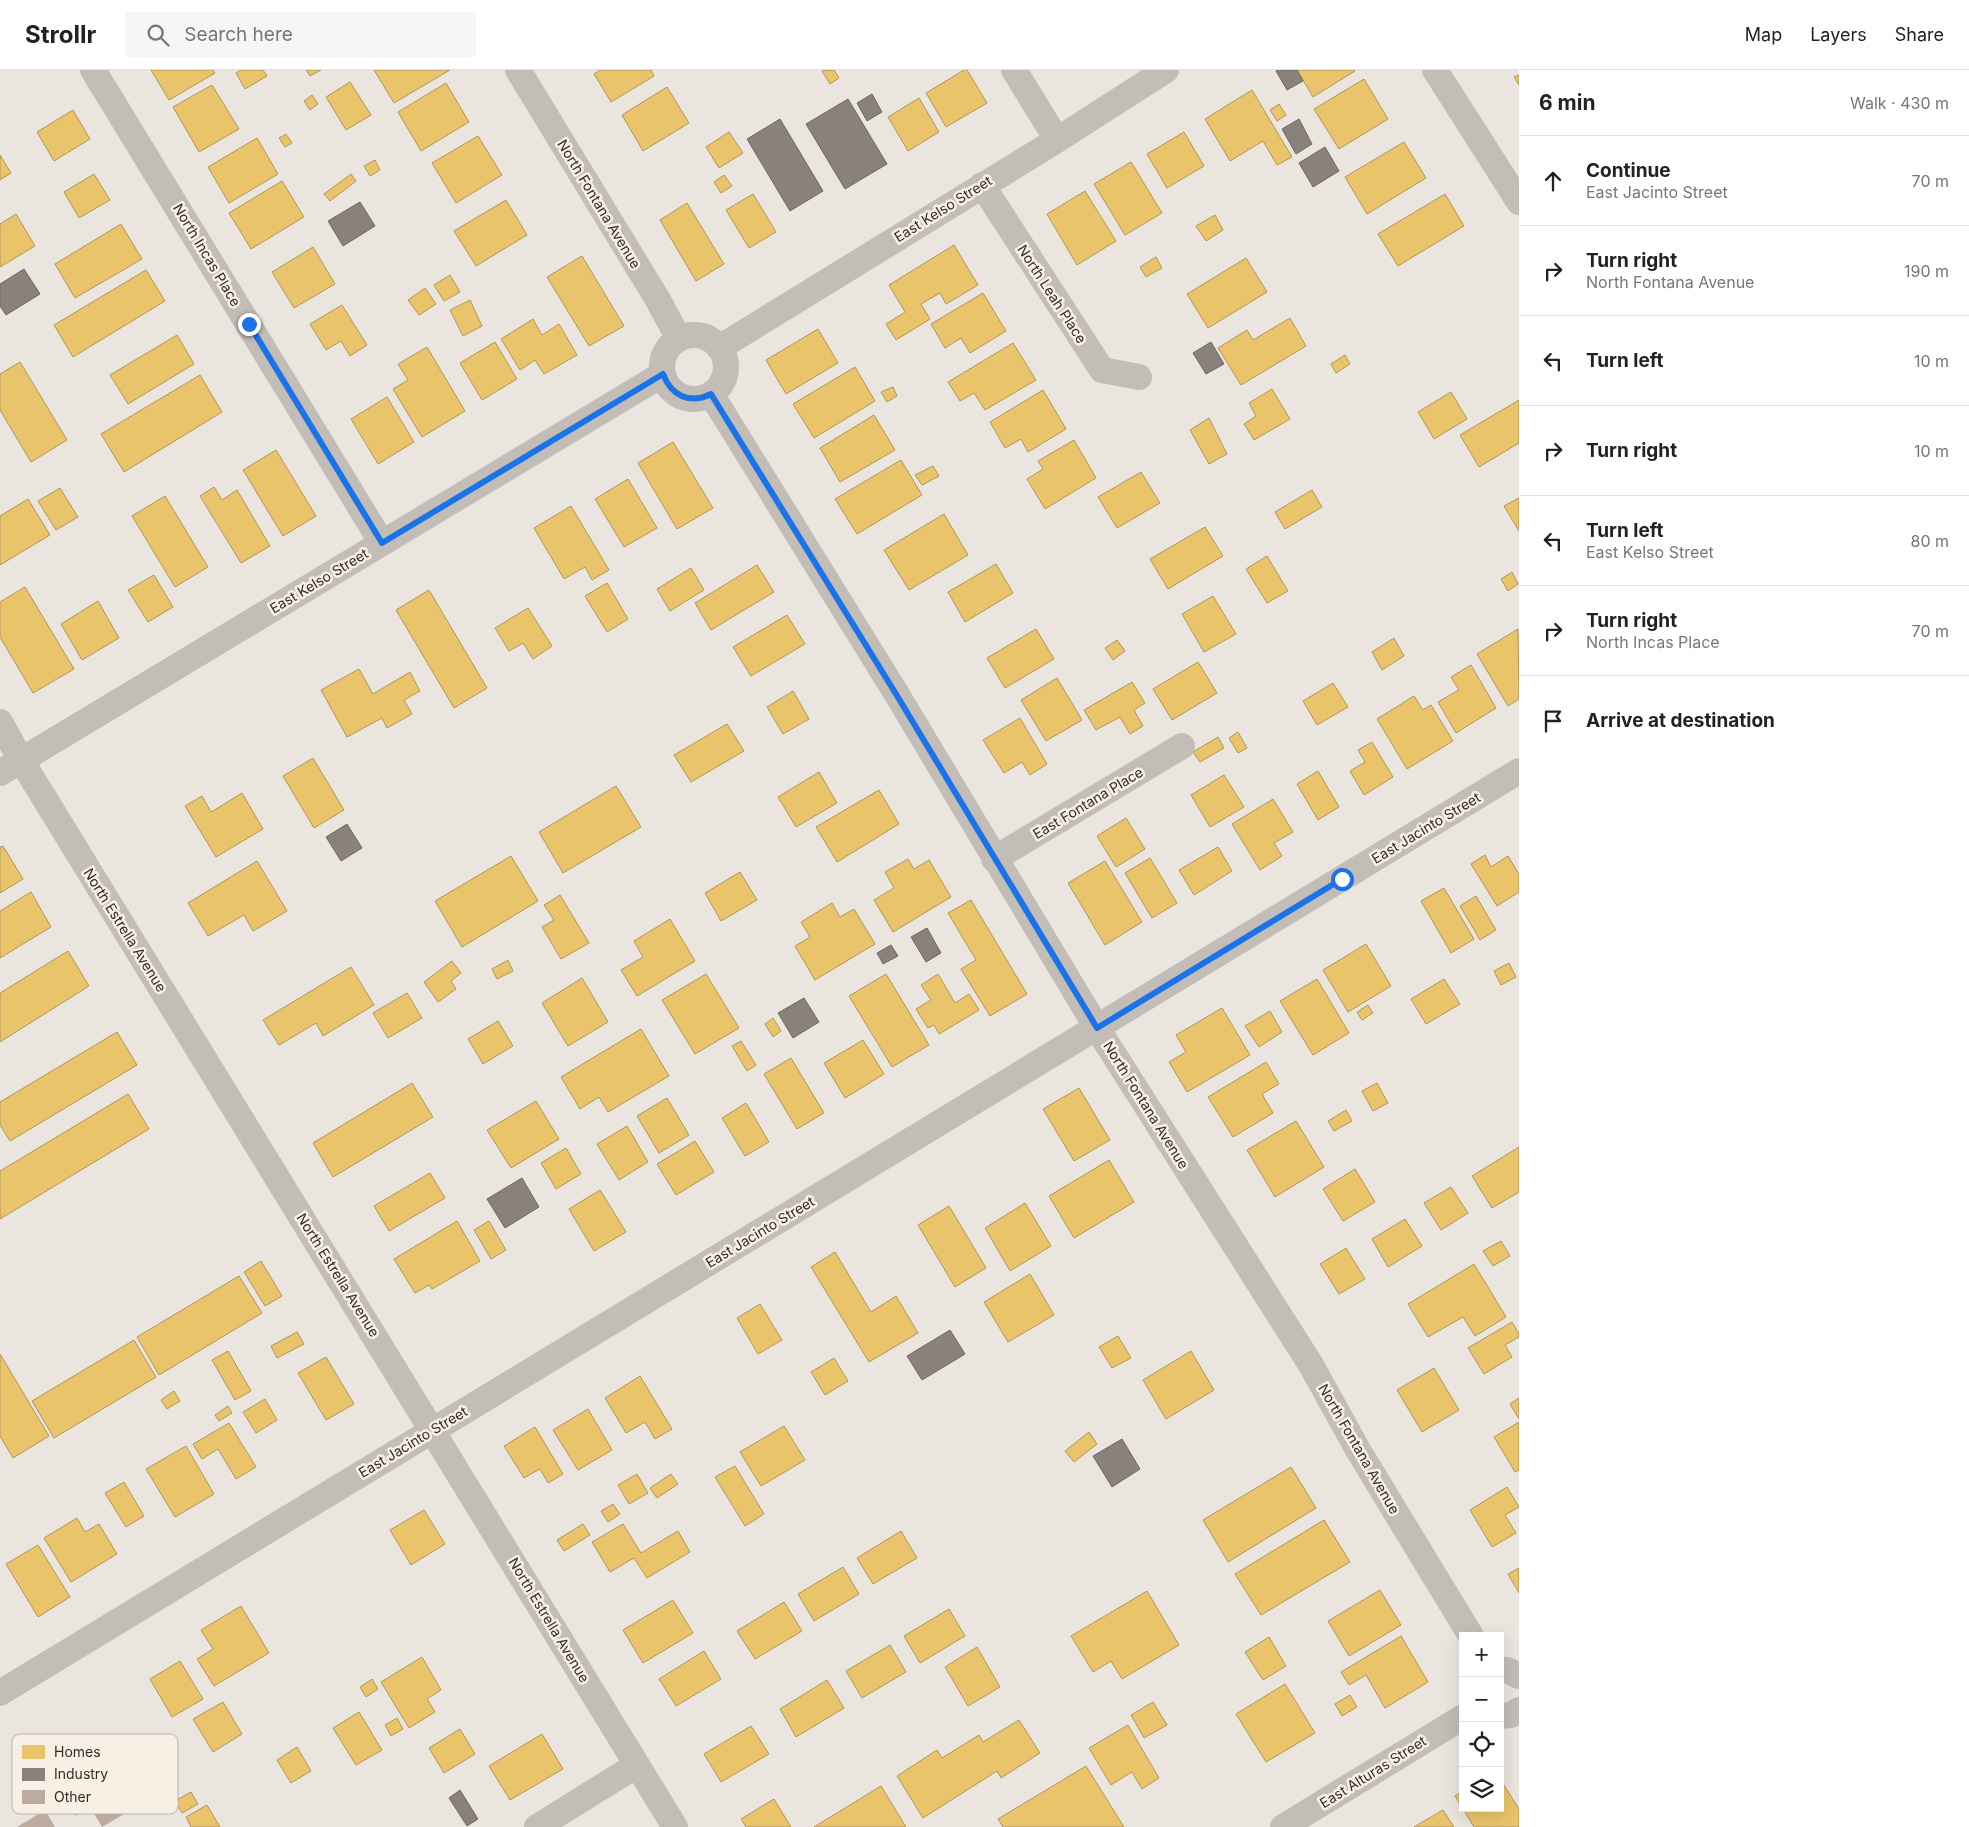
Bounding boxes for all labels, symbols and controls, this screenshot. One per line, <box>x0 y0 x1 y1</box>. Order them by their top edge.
search box <box>126 12 476 57</box>
text: Strollr <box>25 20 96 49</box>
icon: search <box>144 21 172 49</box>
text: Search here <box>184 23 293 46</box>
text: Map <box>1745 24 1782 45</box>
text: Layers <box>1810 24 1867 45</box>
text: Share <box>1895 24 1944 45</box>
text: 6 min <box>1539 90 1596 115</box>
text: Walk · 430 m <box>1850 93 1949 113</box>
street label: North Fontana Avenue <box>554 136 645 271</box>
text: Continue <box>1586 159 1671 182</box>
icon: ahead <box>1539 167 1567 195</box>
text: 70 m <box>1912 171 1949 191</box>
street label: East Kelso Street <box>891 172 995 245</box>
text: East Jacinto Street <box>1586 182 1728 202</box>
street label: North Incas Place <box>170 200 245 309</box>
street label: North Leah Place <box>1014 241 1091 346</box>
text: Turn right <box>1586 249 1677 272</box>
icon: right <box>1539 257 1567 285</box>
text: 190 m <box>1904 261 1949 281</box>
text: North Fontana Avenue <box>1586 272 1754 292</box>
route end <box>238 313 261 336</box>
icon: left <box>1539 347 1567 375</box>
text: Turn left <box>1586 349 1664 372</box>
text: 10 m <box>1914 351 1949 371</box>
icon: right <box>1539 437 1567 465</box>
text: Turn right <box>1586 439 1677 462</box>
text: 10 m <box>1914 441 1949 461</box>
text: Turn left <box>1586 519 1664 542</box>
icon: left <box>1539 527 1567 555</box>
text: 80 m <box>1910 531 1949 551</box>
text: East Kelso Street <box>1586 542 1714 562</box>
street label: East Kelso Street <box>266 544 371 617</box>
text: Turn right <box>1586 609 1677 632</box>
icon: right <box>1539 617 1567 645</box>
text: 70 m <box>1912 621 1949 641</box>
text: North Incas Place <box>1586 632 1720 652</box>
icon: arrive <box>1539 707 1567 735</box>
text: Arrive at destination <box>1586 709 1775 732</box>
street label: East Fontana Place <box>1030 763 1146 842</box>
street label: East Jacinto Street <box>1368 788 1484 867</box>
street label: North Estrella Avenue <box>80 865 170 995</box>
route start <box>1331 868 1354 891</box>
street label: North Fontana Avenue <box>1100 1038 1193 1172</box>
street label: East Jacinto Street <box>702 1192 818 1271</box>
street label: North Estrella Avenue <box>293 1210 383 1340</box>
street label: North Fontana Avenue <box>1315 1381 1404 1517</box>
street label: East Jacinto Street <box>355 1402 471 1481</box>
street label: North Estrella Avenue <box>505 1554 593 1685</box>
map controls <box>1459 1632 1504 1812</box>
button: + <box>1459 1632 1504 1677</box>
button: − <box>1459 1677 1504 1722</box>
button: locate <box>1459 1722 1504 1767</box>
street label: East Alturas Street <box>1316 1732 1429 1811</box>
legend <box>12 1734 178 1814</box>
text: Homes <box>54 1743 101 1760</box>
text: Industry <box>54 1765 108 1782</box>
button: layers <box>1459 1767 1504 1812</box>
text: Other <box>54 1788 91 1805</box>

